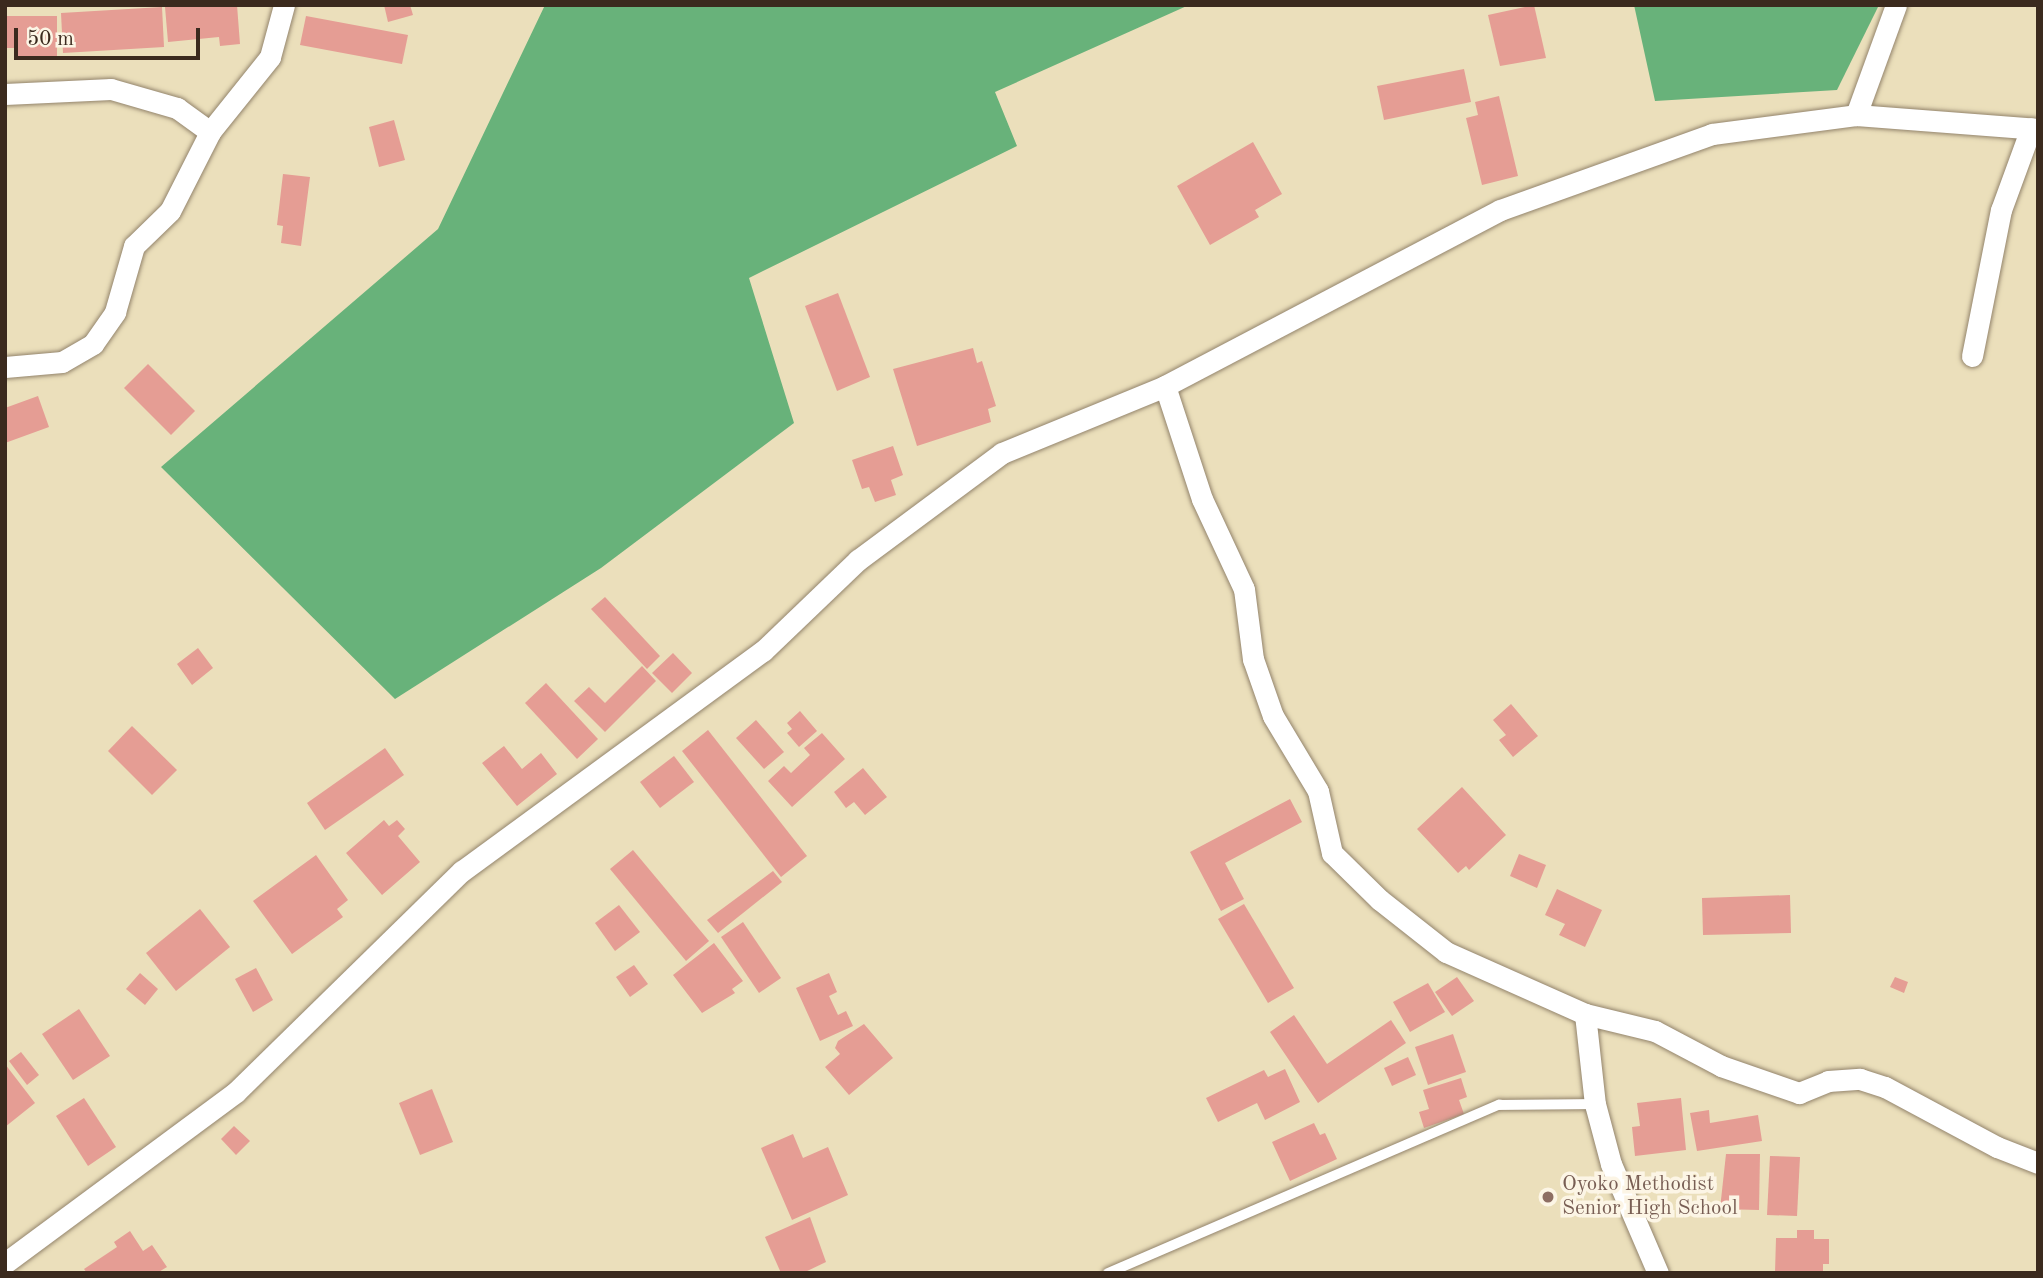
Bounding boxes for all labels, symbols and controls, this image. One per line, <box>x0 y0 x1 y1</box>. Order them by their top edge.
scale bar <box>18 14 203 58</box>
text: 50 m <box>27 29 74 50</box>
place label: Oyoko Methodist Senior High School <box>1562 1172 1738 1222</box>
marker: Oyoko Methodist Senior High School <box>1540 1189 1556 1205</box>

